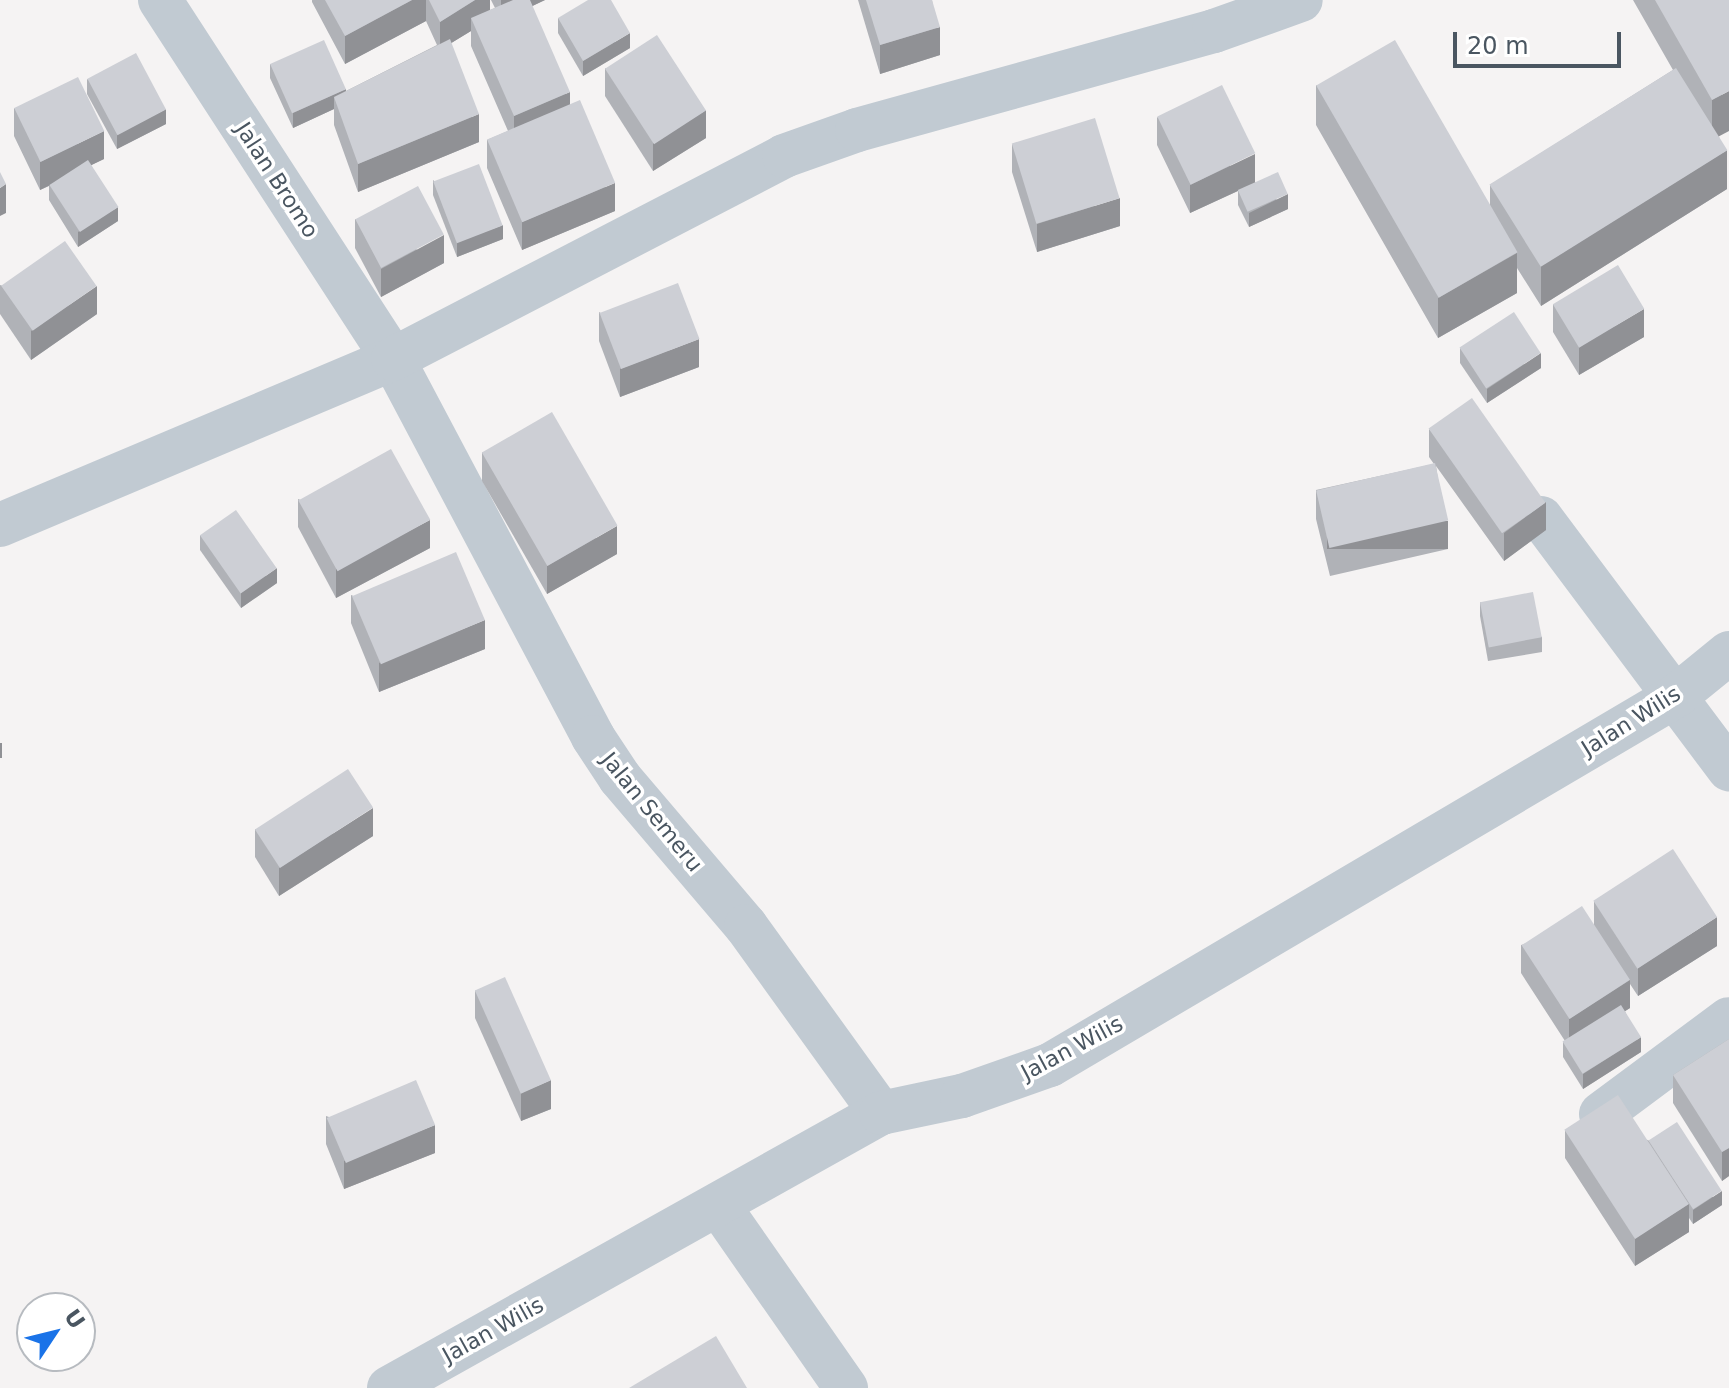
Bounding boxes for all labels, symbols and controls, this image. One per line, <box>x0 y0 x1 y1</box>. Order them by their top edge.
scale bar <box>1457 16 1625 66</box>
text: 20 m <box>1467 32 1529 60</box>
street label: Jalan Bromo <box>230 117 324 243</box>
street label: Jalan Wilis <box>1577 680 1685 762</box>
street label: Jalan Semeru <box>596 747 708 877</box>
street label: Jalan Wilis <box>1017 1010 1127 1086</box>
street label: Jalan Wilis <box>438 1291 548 1369</box>
north arrow <box>16 1292 96 1372</box>
text: U <box>59 1305 90 1334</box>

